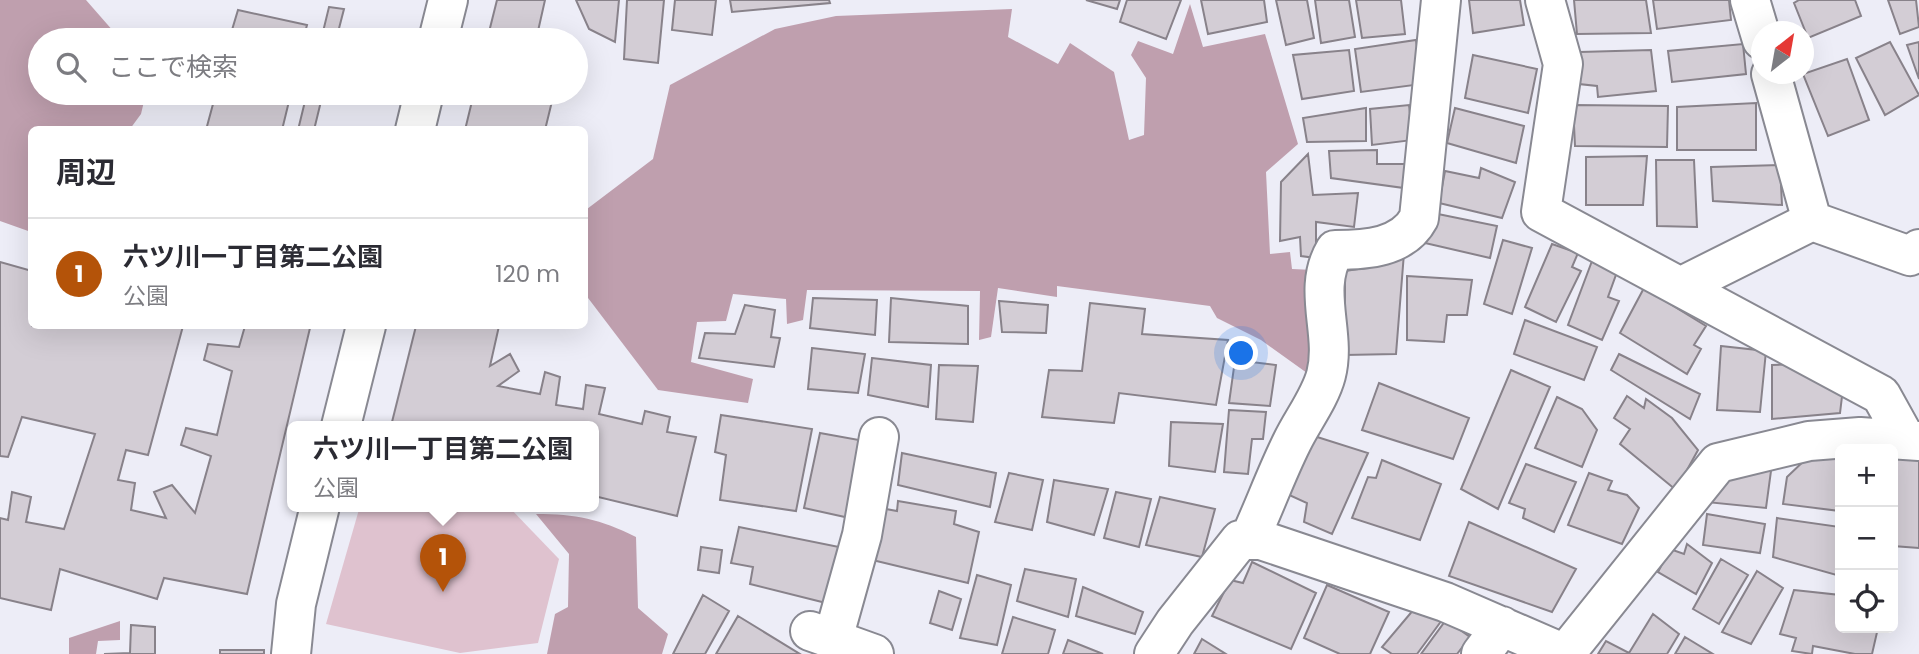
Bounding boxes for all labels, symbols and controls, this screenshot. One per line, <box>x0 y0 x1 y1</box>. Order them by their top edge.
north arrow <box>1751 21 1814 84</box>
search box <box>28 28 588 105</box>
icon: search <box>52 48 90 86</box>
text: ここで検索 <box>108 49 238 85</box>
text: 周辺 <box>56 151 116 194</box>
text: 六ツ川一丁目第二公園 <box>123 239 383 275</box>
text: 1 <box>75 258 83 290</box>
text: 120 m <box>495 258 560 290</box>
text: 公園 <box>123 280 169 312</box>
your location <box>1224 336 1258 370</box>
popup <box>287 421 599 512</box>
text: 六ツ川一丁目第二公園 <box>313 431 573 467</box>
map controls <box>1835 444 1898 633</box>
button: + <box>1835 444 1898 507</box>
text: 公園 <box>313 472 359 504</box>
button: − <box>1835 507 1898 570</box>
pin: 1 <box>420 534 466 592</box>
button: locate <box>1835 570 1898 633</box>

